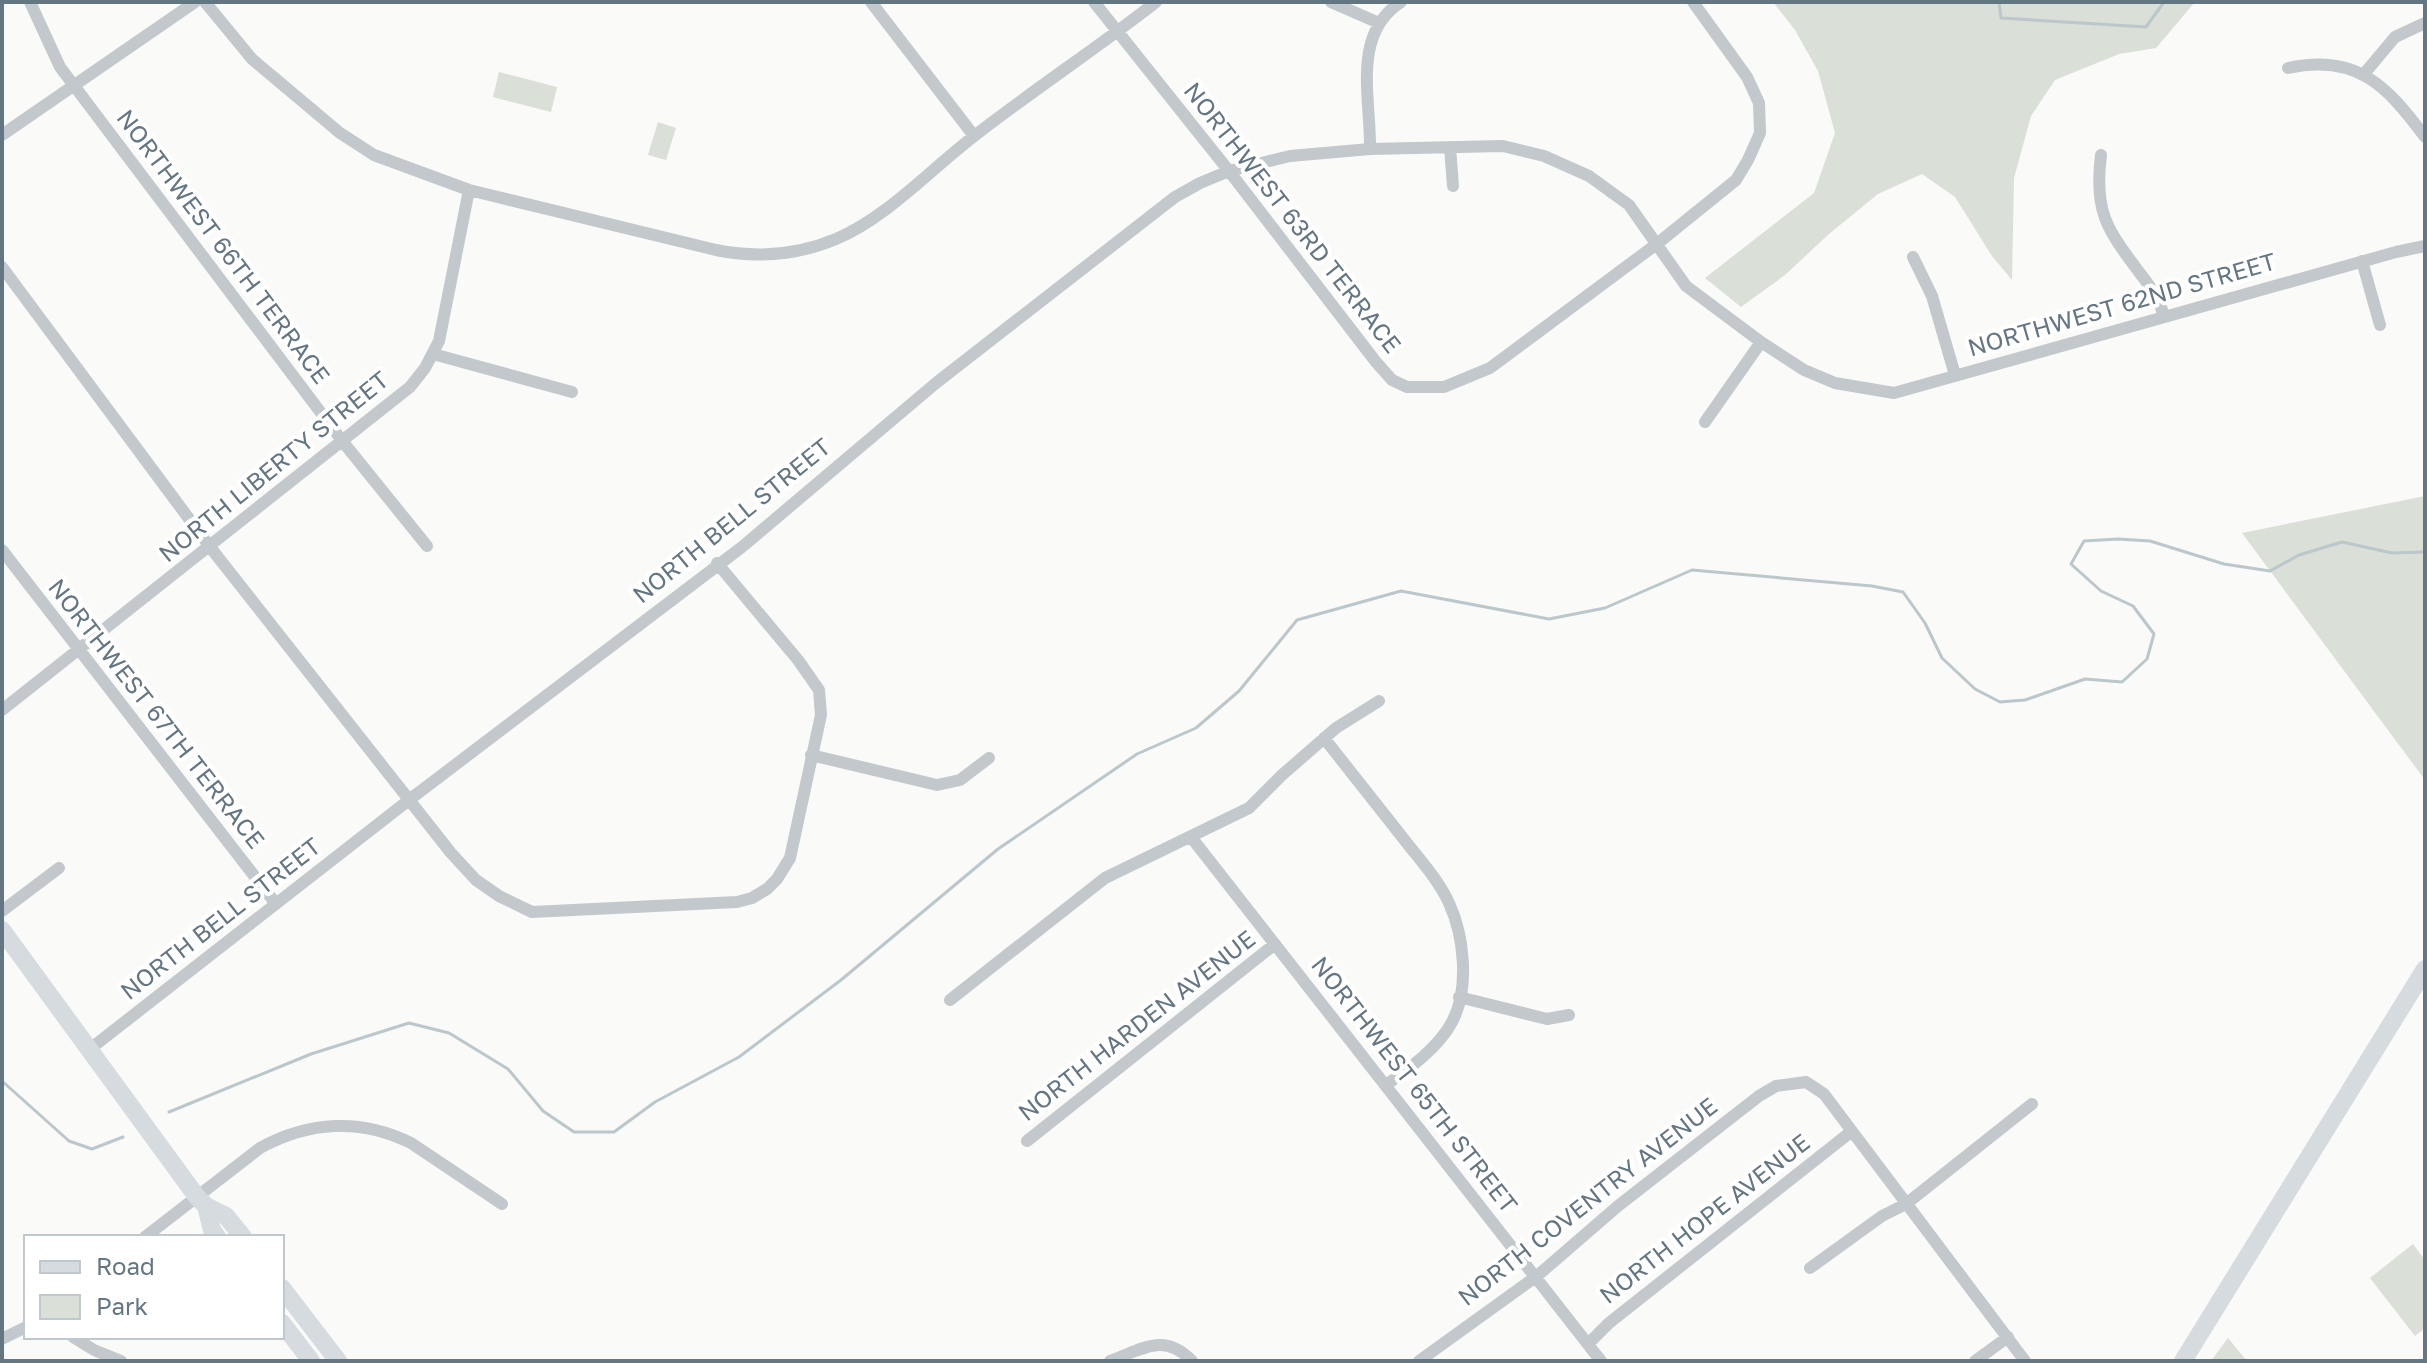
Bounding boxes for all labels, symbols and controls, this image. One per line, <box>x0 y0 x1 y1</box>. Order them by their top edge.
street label: NORTHWEST 63RD TERRACE <box>1179 76 1408 358</box>
street label: NORTHWEST 66TH TERRACE <box>112 103 337 389</box>
street label: NORTHWEST 62ND STREET <box>1964 246 2279 361</box>
street label: NORTH LIBERTY STREET <box>152 364 394 567</box>
street label: NORTH BELL STREET <box>626 431 836 609</box>
street label: NORTHWEST 67TH TERRACE <box>43 573 271 854</box>
street label: NORTH BELL STREET <box>114 831 326 1005</box>
street label: NORTH HARDEN AVENUE <box>1012 923 1260 1126</box>
street label: NORTHWEST 65TH STREET <box>1306 950 1524 1218</box>
street label: NORTH COVENTRY AVENUE <box>1452 1091 1722 1311</box>
street label: NORTH HOPE AVENUE <box>1593 1127 1815 1309</box>
legend <box>24 1235 284 1339</box>
text: Road <box>96 1251 155 1280</box>
text: Park <box>96 1291 148 1320</box>

